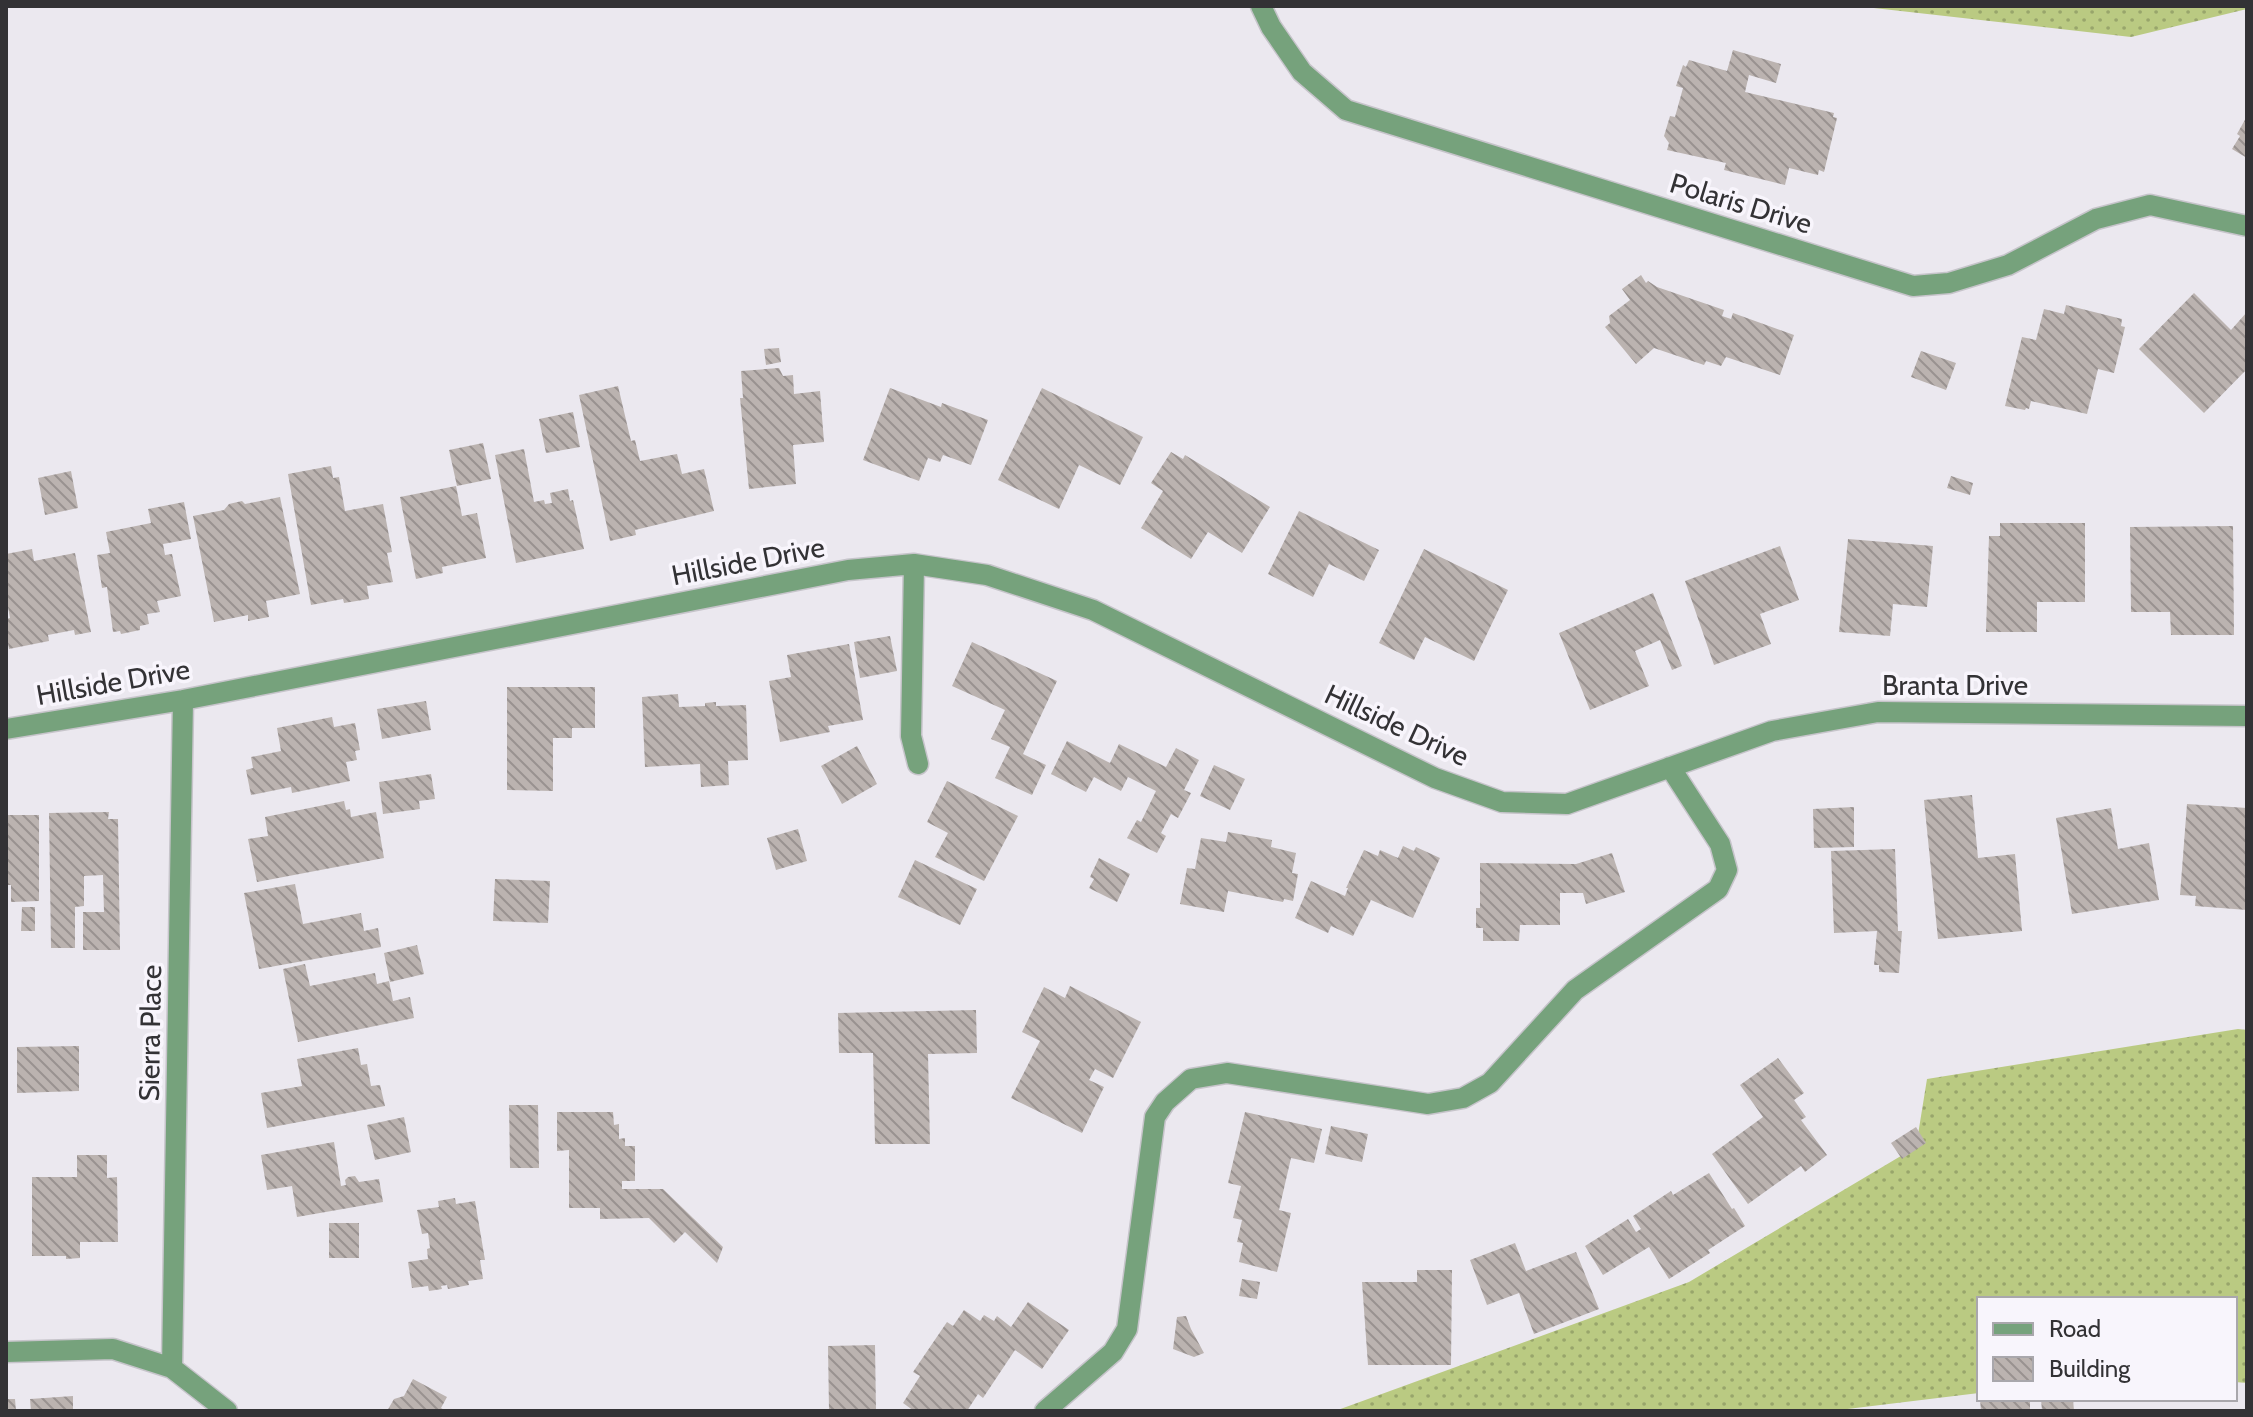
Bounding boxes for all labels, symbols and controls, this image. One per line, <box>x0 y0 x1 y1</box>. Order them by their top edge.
street label: Polaris Drive <box>1666 165 1816 241</box>
street label: Hillside Drive <box>669 530 827 592</box>
street label: Hillside Drive <box>34 652 192 712</box>
street label: Branta Drive <box>1882 668 2028 702</box>
street label: Hillside Drive <box>1319 677 1475 773</box>
street label: Sierra Place <box>132 964 168 1102</box>
legend <box>1977 1297 2237 1401</box>
text: Road <box>2049 1314 2101 1343</box>
text: Building <box>2049 1354 2131 1383</box>

